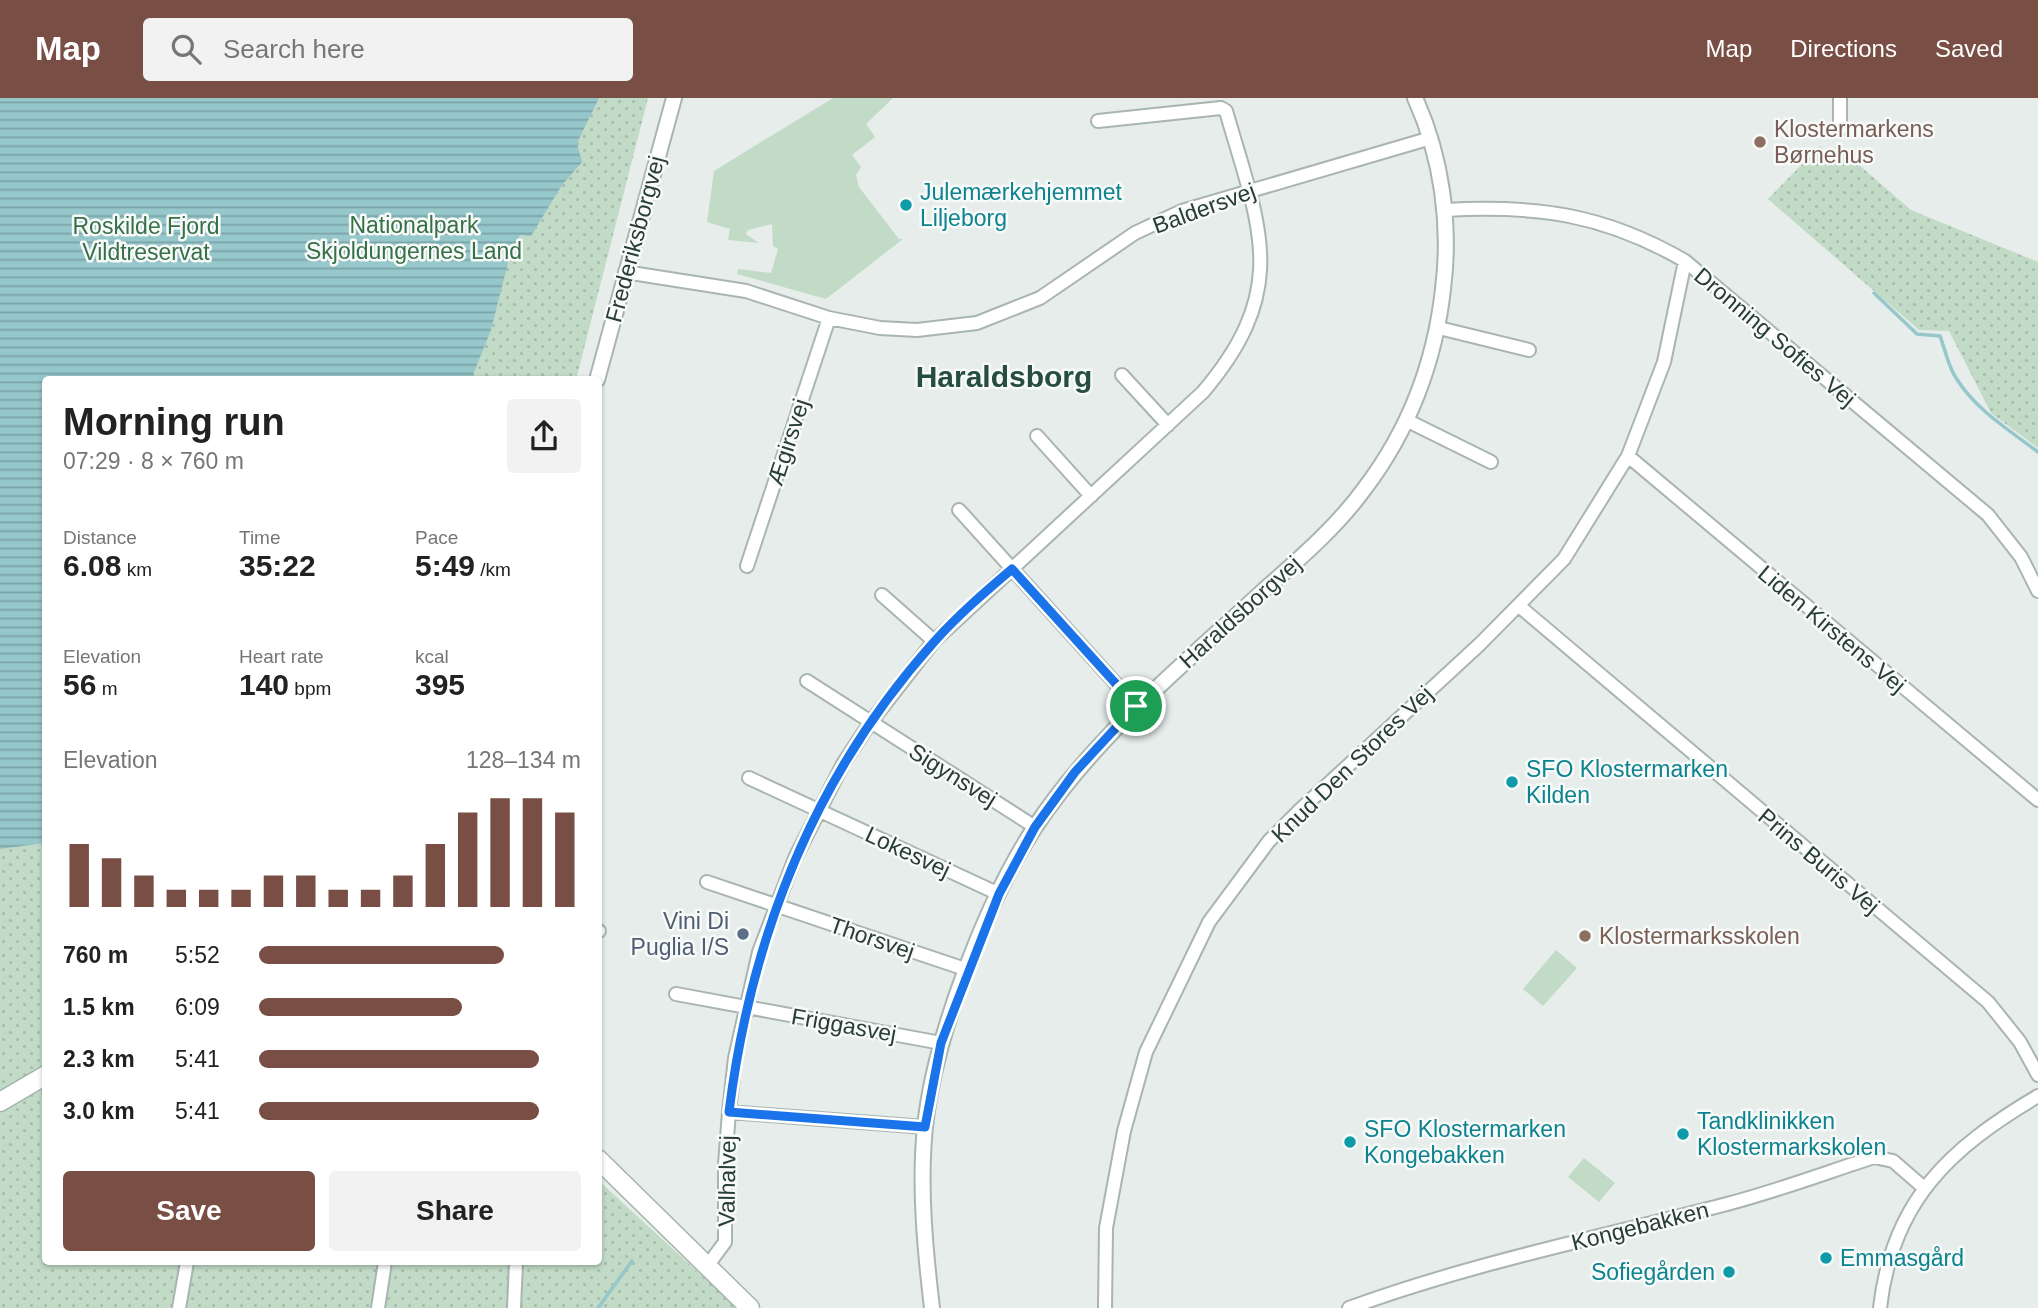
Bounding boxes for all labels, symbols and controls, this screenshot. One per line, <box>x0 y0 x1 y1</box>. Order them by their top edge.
search box <box>143 18 633 81</box>
text: Map <box>35 30 101 67</box>
icon: search <box>167 30 205 68</box>
text: Search here <box>223 34 365 64</box>
text: Map <box>1706 35 1752 62</box>
text: Directions <box>1790 35 1897 62</box>
text: Saved <box>1935 35 2003 62</box>
place label: Klostermarkens Børnehus <box>1774 116 1934 168</box>
marker: Klostermarkens Børnehus <box>1752 134 1768 150</box>
street label: Frederiksborgvej <box>600 153 670 325</box>
street label: Baldersvej <box>1149 177 1259 239</box>
place label: Julemærkehjemmet Liljeborg <box>920 179 1123 231</box>
marker: Julemærkehjemmet Liljeborg <box>898 197 914 213</box>
park label: Nationalpark Skjoldungernes Land <box>306 212 522 264</box>
park label: Roskilde Fjord Vildtreservat <box>73 213 220 265</box>
street label: Dronning Sofies Vej <box>1689 262 1861 412</box>
district label: Haraldsborg <box>916 360 1092 393</box>
street label: Ægirsvej <box>762 395 814 489</box>
button: share <box>507 399 581 473</box>
text: Morning run <box>63 401 285 443</box>
text: 07:29 · 8 × 760 m <box>63 448 244 474</box>
text: Distance <box>63 527 137 548</box>
text: Time <box>239 527 281 548</box>
text: Pace <box>415 527 458 548</box>
text: 6.08 <box>63 549 121 582</box>
text: 35:22 <box>239 549 316 582</box>
text: 5:49 <box>415 549 475 582</box>
street label: Haraldsborgvej <box>1174 551 1306 673</box>
text: km <box>121 559 152 580</box>
text: /km <box>475 559 511 580</box>
street label: Liden Kirstens Vej <box>1753 560 1911 698</box>
text: Elevation <box>63 646 141 667</box>
text: Heart rate <box>239 646 323 667</box>
text: kcal <box>415 646 449 667</box>
text: 56 <box>63 668 96 701</box>
text: 140 <box>239 668 289 701</box>
text: 395 <box>415 668 465 701</box>
pin <box>1106 676 1166 736</box>
text: m <box>96 678 117 699</box>
text: bpm <box>289 678 331 699</box>
street label: Knud Den Stores Vej <box>1266 680 1438 848</box>
icon: arrive <box>1117 687 1155 725</box>
street label: Sigynsvej <box>904 738 1002 812</box>
text: Elevation <box>63 747 158 773</box>
text: 128–134 m <box>466 747 581 773</box>
place label: SFO Klostermarken Kilden <box>1526 756 1728 808</box>
marker: SFO Klostermarken Kilden <box>1504 774 1520 790</box>
street label: Prins Buris Vej <box>1753 803 1885 919</box>
street label: Lokesvej <box>861 821 955 883</box>
place label: Vini Di Puglia I/S <box>631 908 729 960</box>
street label: Thorsvej <box>826 911 918 965</box>
place label: Klostermarksskolen <box>1599 923 1800 949</box>
marker: Vini Di Puglia I/S <box>735 926 751 942</box>
marker: Klostermarksskolen <box>1577 928 1593 944</box>
text: 760 m <box>63 942 128 968</box>
text: 5:52 <box>175 942 220 968</box>
text: 1.5 km <box>63 994 135 1020</box>
text: 6:09 <box>175 994 220 1020</box>
street label: Friggasvej <box>789 1003 899 1047</box>
text: 2.3 km <box>63 1046 135 1072</box>
text: 5:41 <box>175 1046 220 1072</box>
text: 3.0 km <box>63 1098 135 1124</box>
text: 5:41 <box>175 1098 220 1124</box>
place label: Tandklinikken Klostermarkskolen <box>1697 1108 1886 1160</box>
place label: SFO Klostermarken Kongebakken <box>1364 1116 1566 1168</box>
marker: Tandklinikken Klostermarkskolen <box>1675 1126 1691 1142</box>
marker: SFO Klostermarken Kongebakken <box>1342 1134 1358 1150</box>
street label: Valhalvej <box>713 1135 741 1227</box>
button: Save <box>63 1171 315 1251</box>
button: Share <box>329 1171 581 1251</box>
street label: Kongebakken <box>1569 1196 1711 1256</box>
place label: Emmasgård <box>1840 1245 1964 1271</box>
marker: Emmasgård <box>1818 1250 1834 1266</box>
place label: Sofiegården <box>1591 1259 1715 1285</box>
marker: Sofiegården <box>1721 1264 1737 1280</box>

